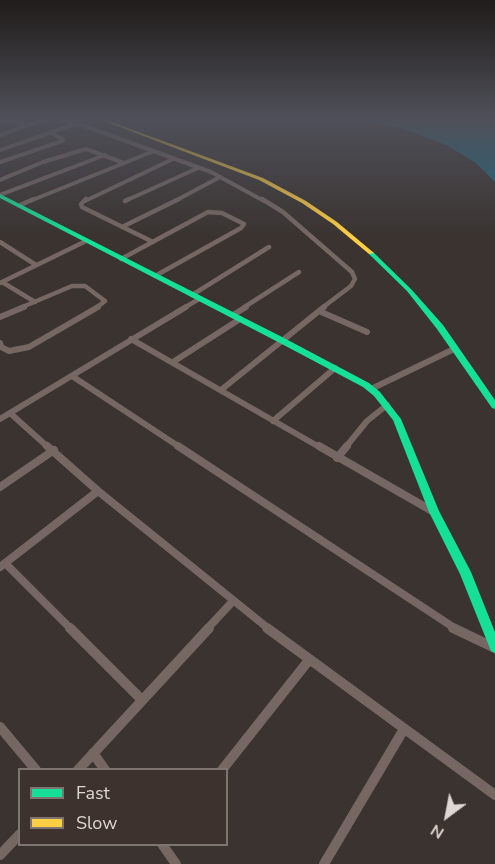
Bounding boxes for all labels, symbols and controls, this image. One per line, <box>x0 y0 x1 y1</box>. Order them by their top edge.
legend <box>18 768 228 846</box>
text: Fast <box>76 781 110 805</box>
north arrow <box>417 786 477 846</box>
text: Slow <box>76 811 117 835</box>
text: N <box>427 819 448 844</box>

